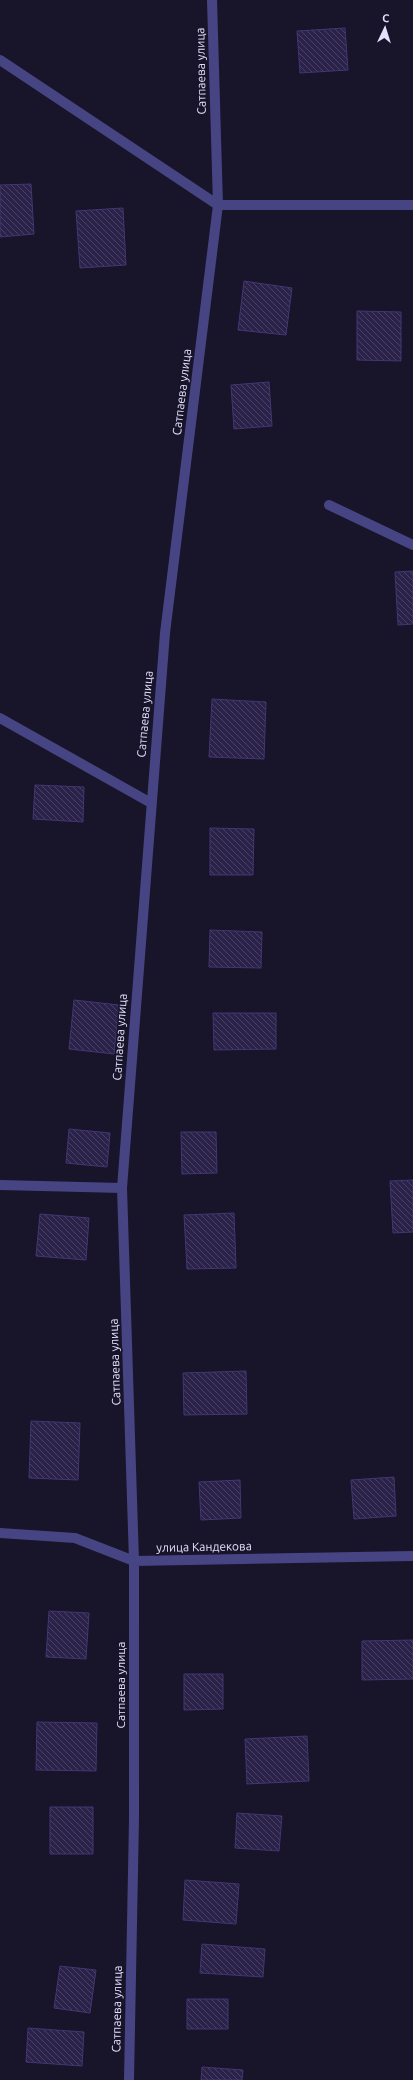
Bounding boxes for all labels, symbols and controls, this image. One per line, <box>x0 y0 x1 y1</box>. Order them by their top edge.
north arrow <box>365 8 405 48</box>
text: С <box>382 12 390 24</box>
street label: Сатпаева улица <box>193 27 208 115</box>
street label: Сатпаева улица <box>170 348 193 436</box>
street label: Сатпаева улица <box>134 670 155 758</box>
street label: Сатпаева улица <box>110 993 129 1081</box>
street label: Сатпаева улица <box>106 1318 123 1406</box>
street label: улица Кандекова <box>156 1539 252 1554</box>
street label: Сатпаева улица <box>114 1642 127 1728</box>
street label: Сатпаева улица <box>109 1965 124 2053</box>

